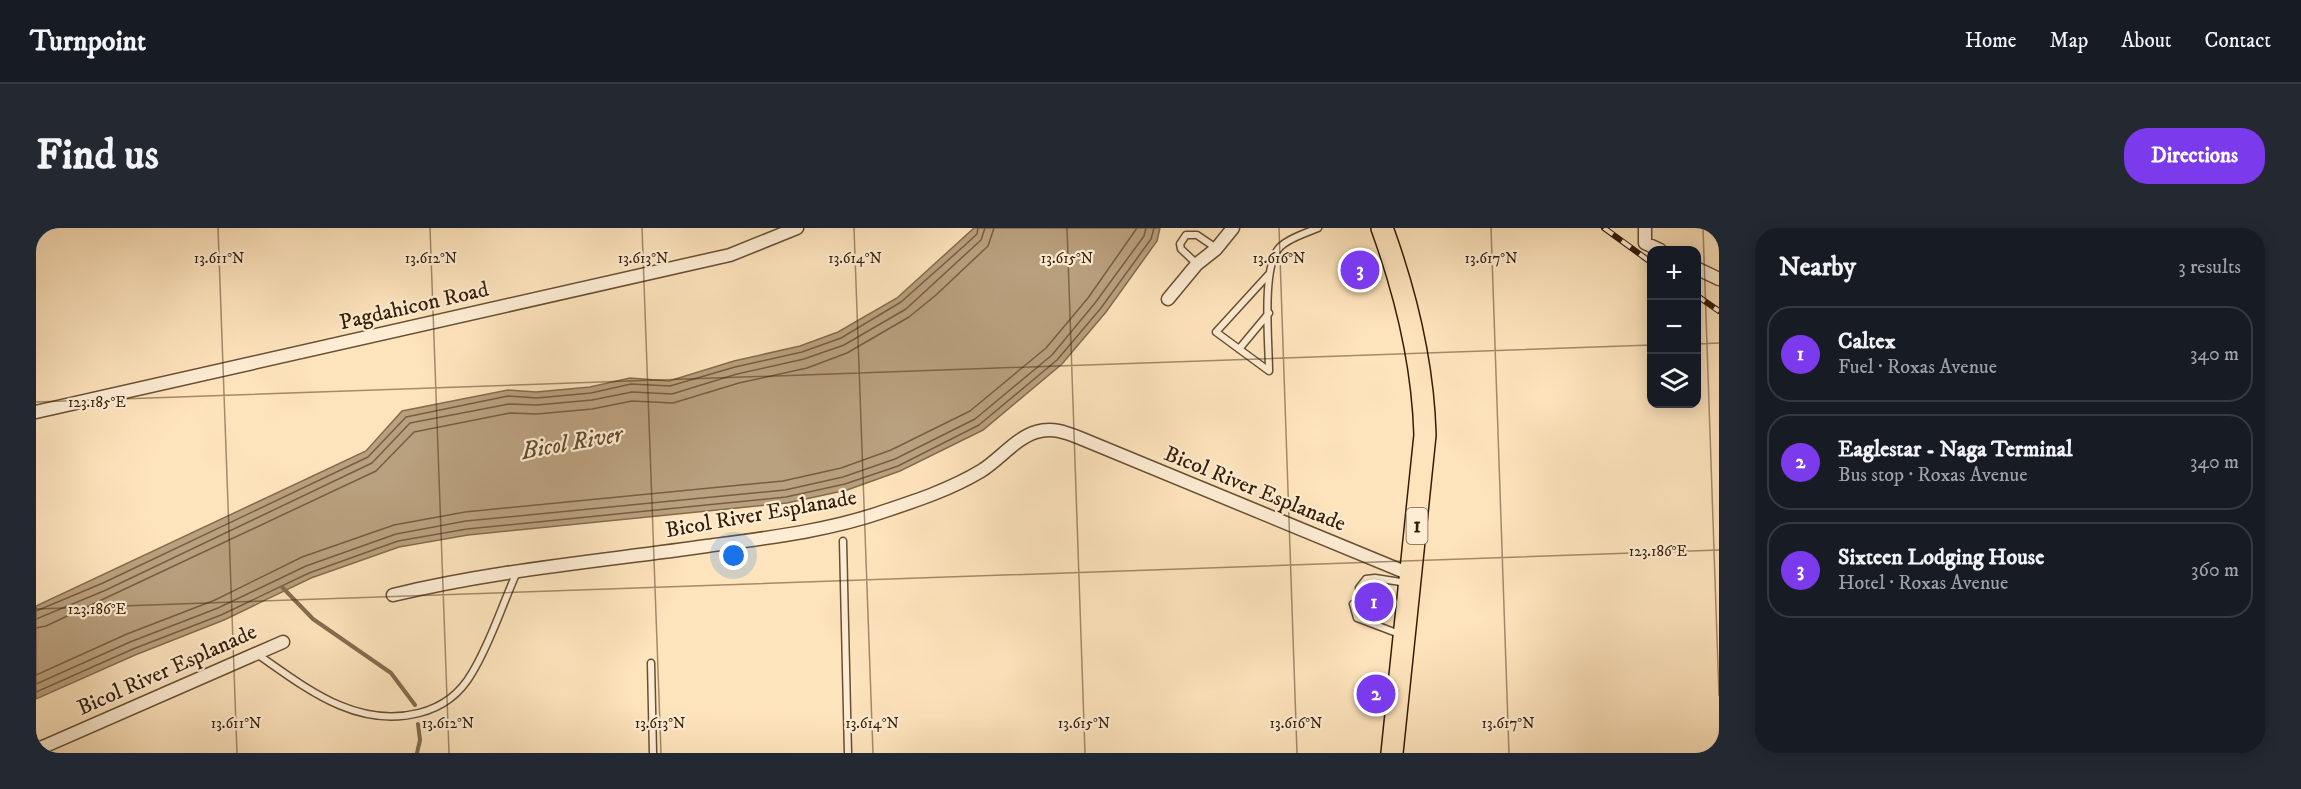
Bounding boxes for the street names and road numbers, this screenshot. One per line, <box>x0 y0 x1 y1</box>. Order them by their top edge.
street label: Pagdahicon Road <box>337 276 491 336</box>
street label: Bicol River Esplanade <box>1160 440 1350 538</box>
street label: Bicol River Esplanade <box>663 484 859 544</box>
road number: 1 <box>1406 508 1428 544</box>
street label: Bicol River Esplanade <box>73 618 261 722</box>

